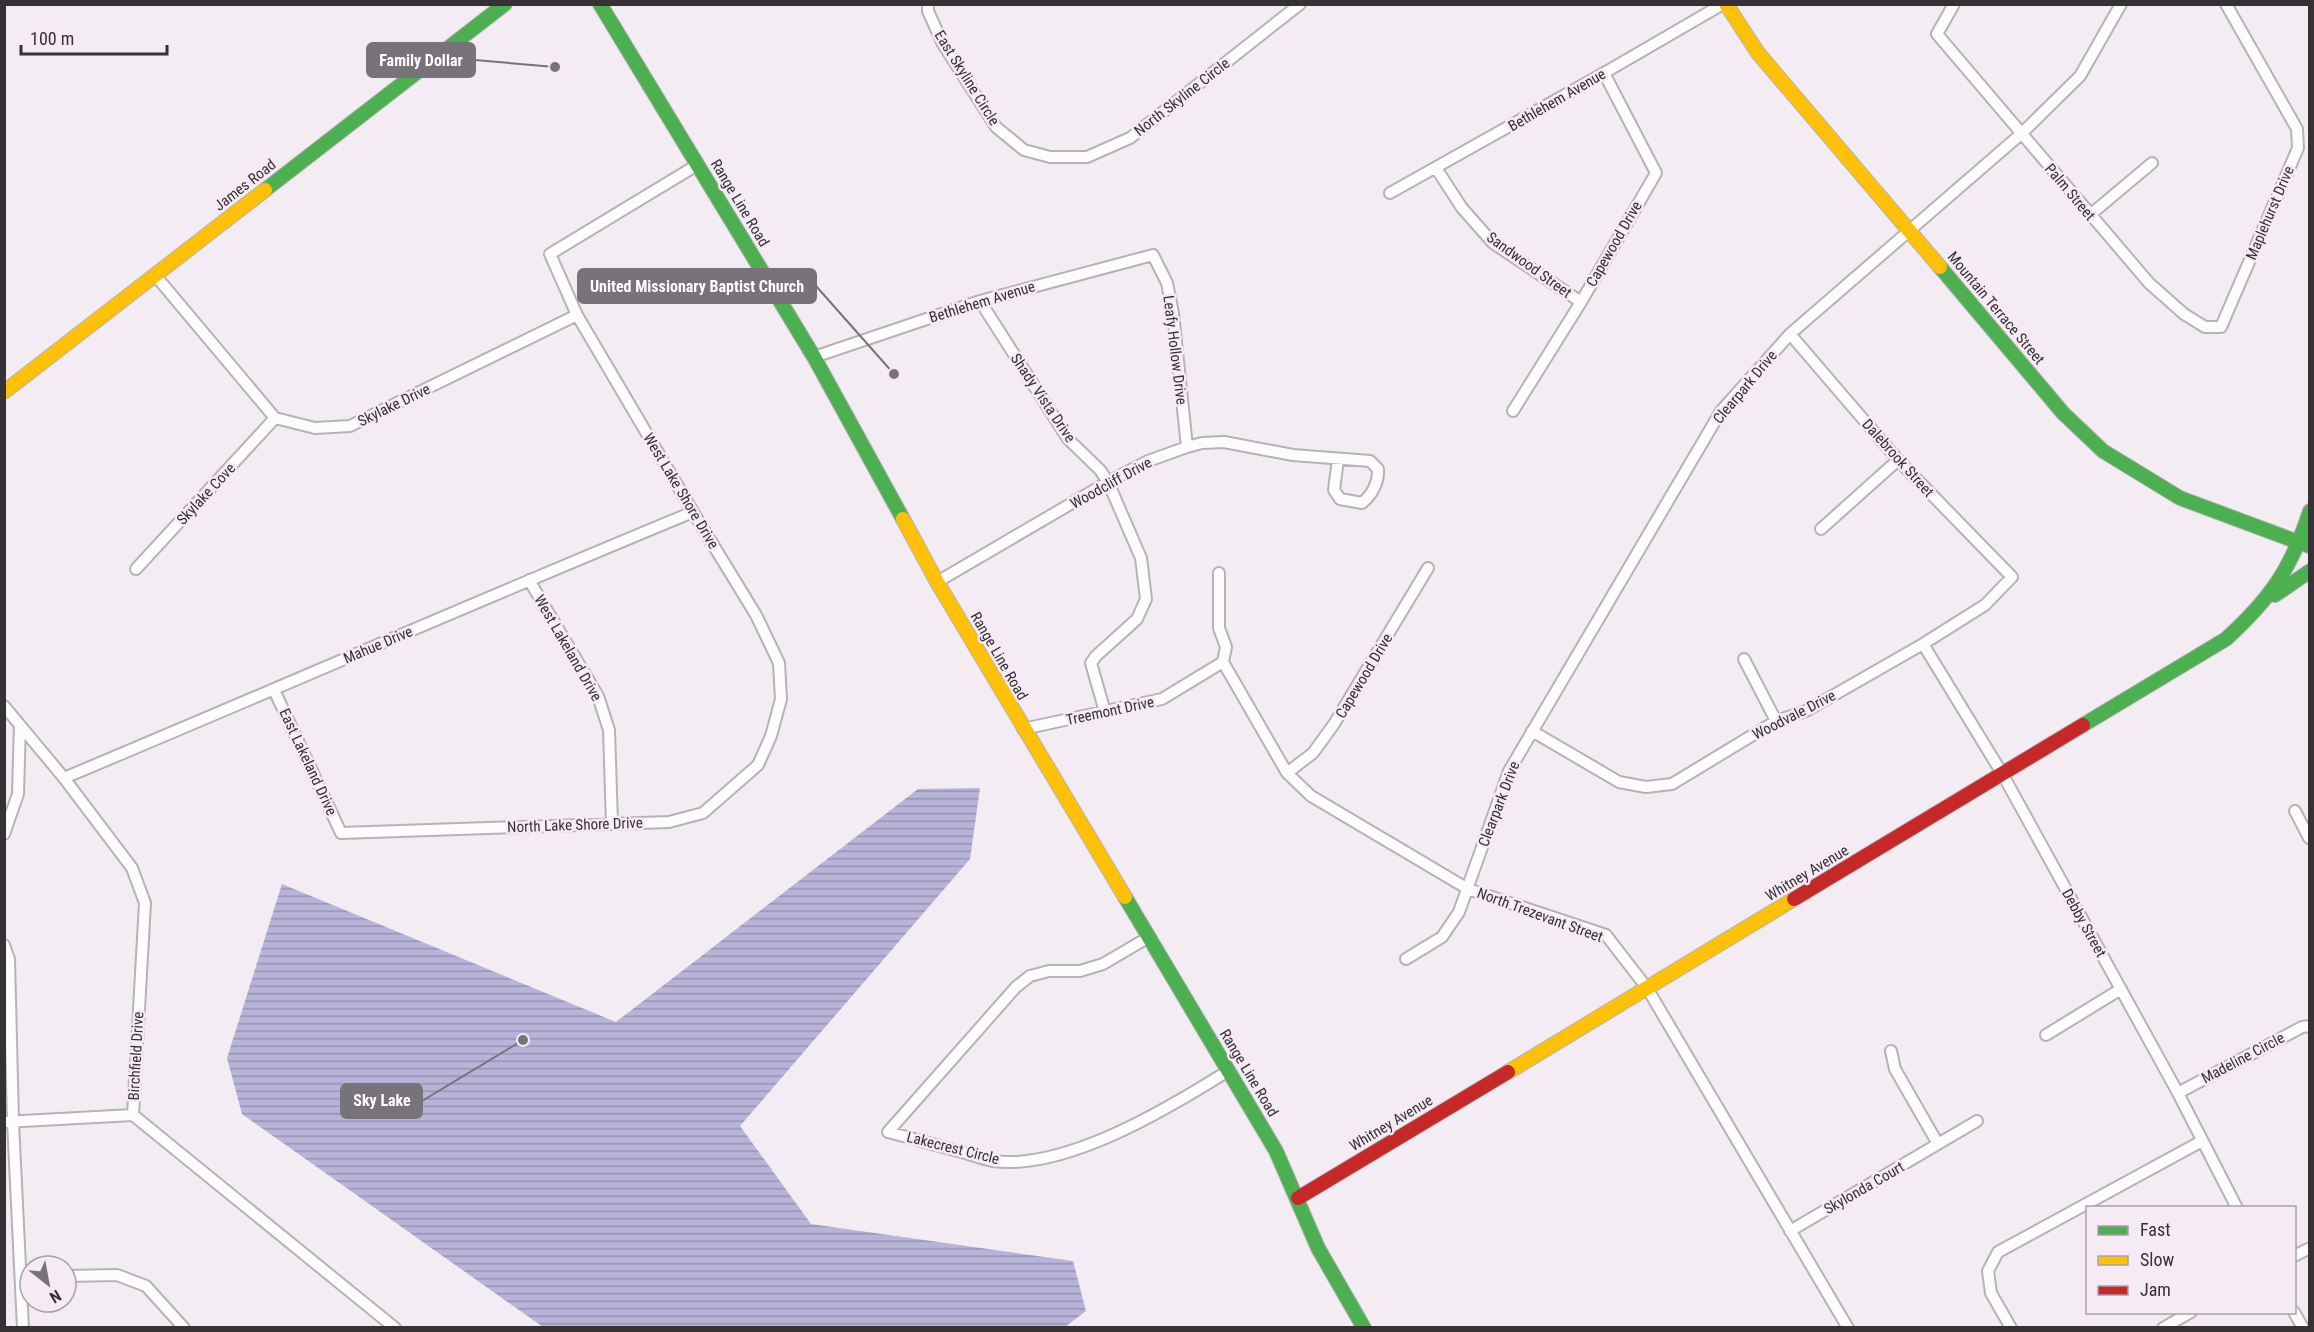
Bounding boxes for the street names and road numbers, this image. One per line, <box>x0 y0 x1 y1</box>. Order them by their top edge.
street label: East Skyline Circle <box>931 27 1003 129</box>
street label: North Skyline Circle <box>1131 54 1233 140</box>
street label: Bethlehem Avenue <box>1505 65 1609 135</box>
street label: James Road <box>211 155 279 215</box>
street label: Range Line Road <box>707 156 773 250</box>
street label: Palm Street <box>2041 160 2099 224</box>
street label: Maplehurst Drive <box>2242 163 2298 263</box>
street label: Capewood Drive <box>1582 198 1646 290</box>
street label: Sandwood Street <box>1483 228 1575 302</box>
street label: Mountain Terrace Street <box>1944 248 2048 368</box>
street label: Bethlehem Avenue <box>927 277 1037 327</box>
street label: Leafy Hollow Drive <box>1159 294 1191 406</box>
street label: Clearpark Drive <box>1709 347 1781 427</box>
street label: Shady Vista Drive <box>1007 350 1079 446</box>
street label: Skylake Drive <box>355 380 433 430</box>
street label: Dalebrook Street <box>1858 415 1938 501</box>
street label: West Lake Shore Drive <box>639 430 723 552</box>
street label: Woodcliff Drive <box>1067 453 1155 513</box>
street label: Skylake Cove <box>173 459 239 529</box>
street label: West Lakeland Drive <box>530 592 606 704</box>
street label: Range Line Road <box>967 609 1031 703</box>
street label: Mahue Drive <box>341 622 415 668</box>
street label: Capewood Drive <box>1332 630 1396 722</box>
street label: Woodvale Drive <box>1749 686 1839 744</box>
street label: Treemont Drive <box>1064 693 1156 729</box>
street label: East Lakeland Drive <box>275 706 341 818</box>
street label: Clearpark Drive <box>1474 759 1524 849</box>
street label: North Lake Shore Drive <box>507 814 643 836</box>
street label: Whitney Avenue <box>1762 841 1852 905</box>
street label: North Trezevant Street <box>1475 884 1605 946</box>
street label: Debby Street <box>2058 886 2110 960</box>
street label: Birchfield Drive <box>125 1011 147 1101</box>
street label: Range Line Road <box>1216 1026 1282 1120</box>
street label: Madeline Circle <box>2198 1029 2288 1087</box>
street label: Whitney Avenue <box>1346 1091 1436 1155</box>
street label: Lakecrest Circle <box>905 1128 1001 1168</box>
street label: Skylonda Court <box>1821 1158 1907 1218</box>

